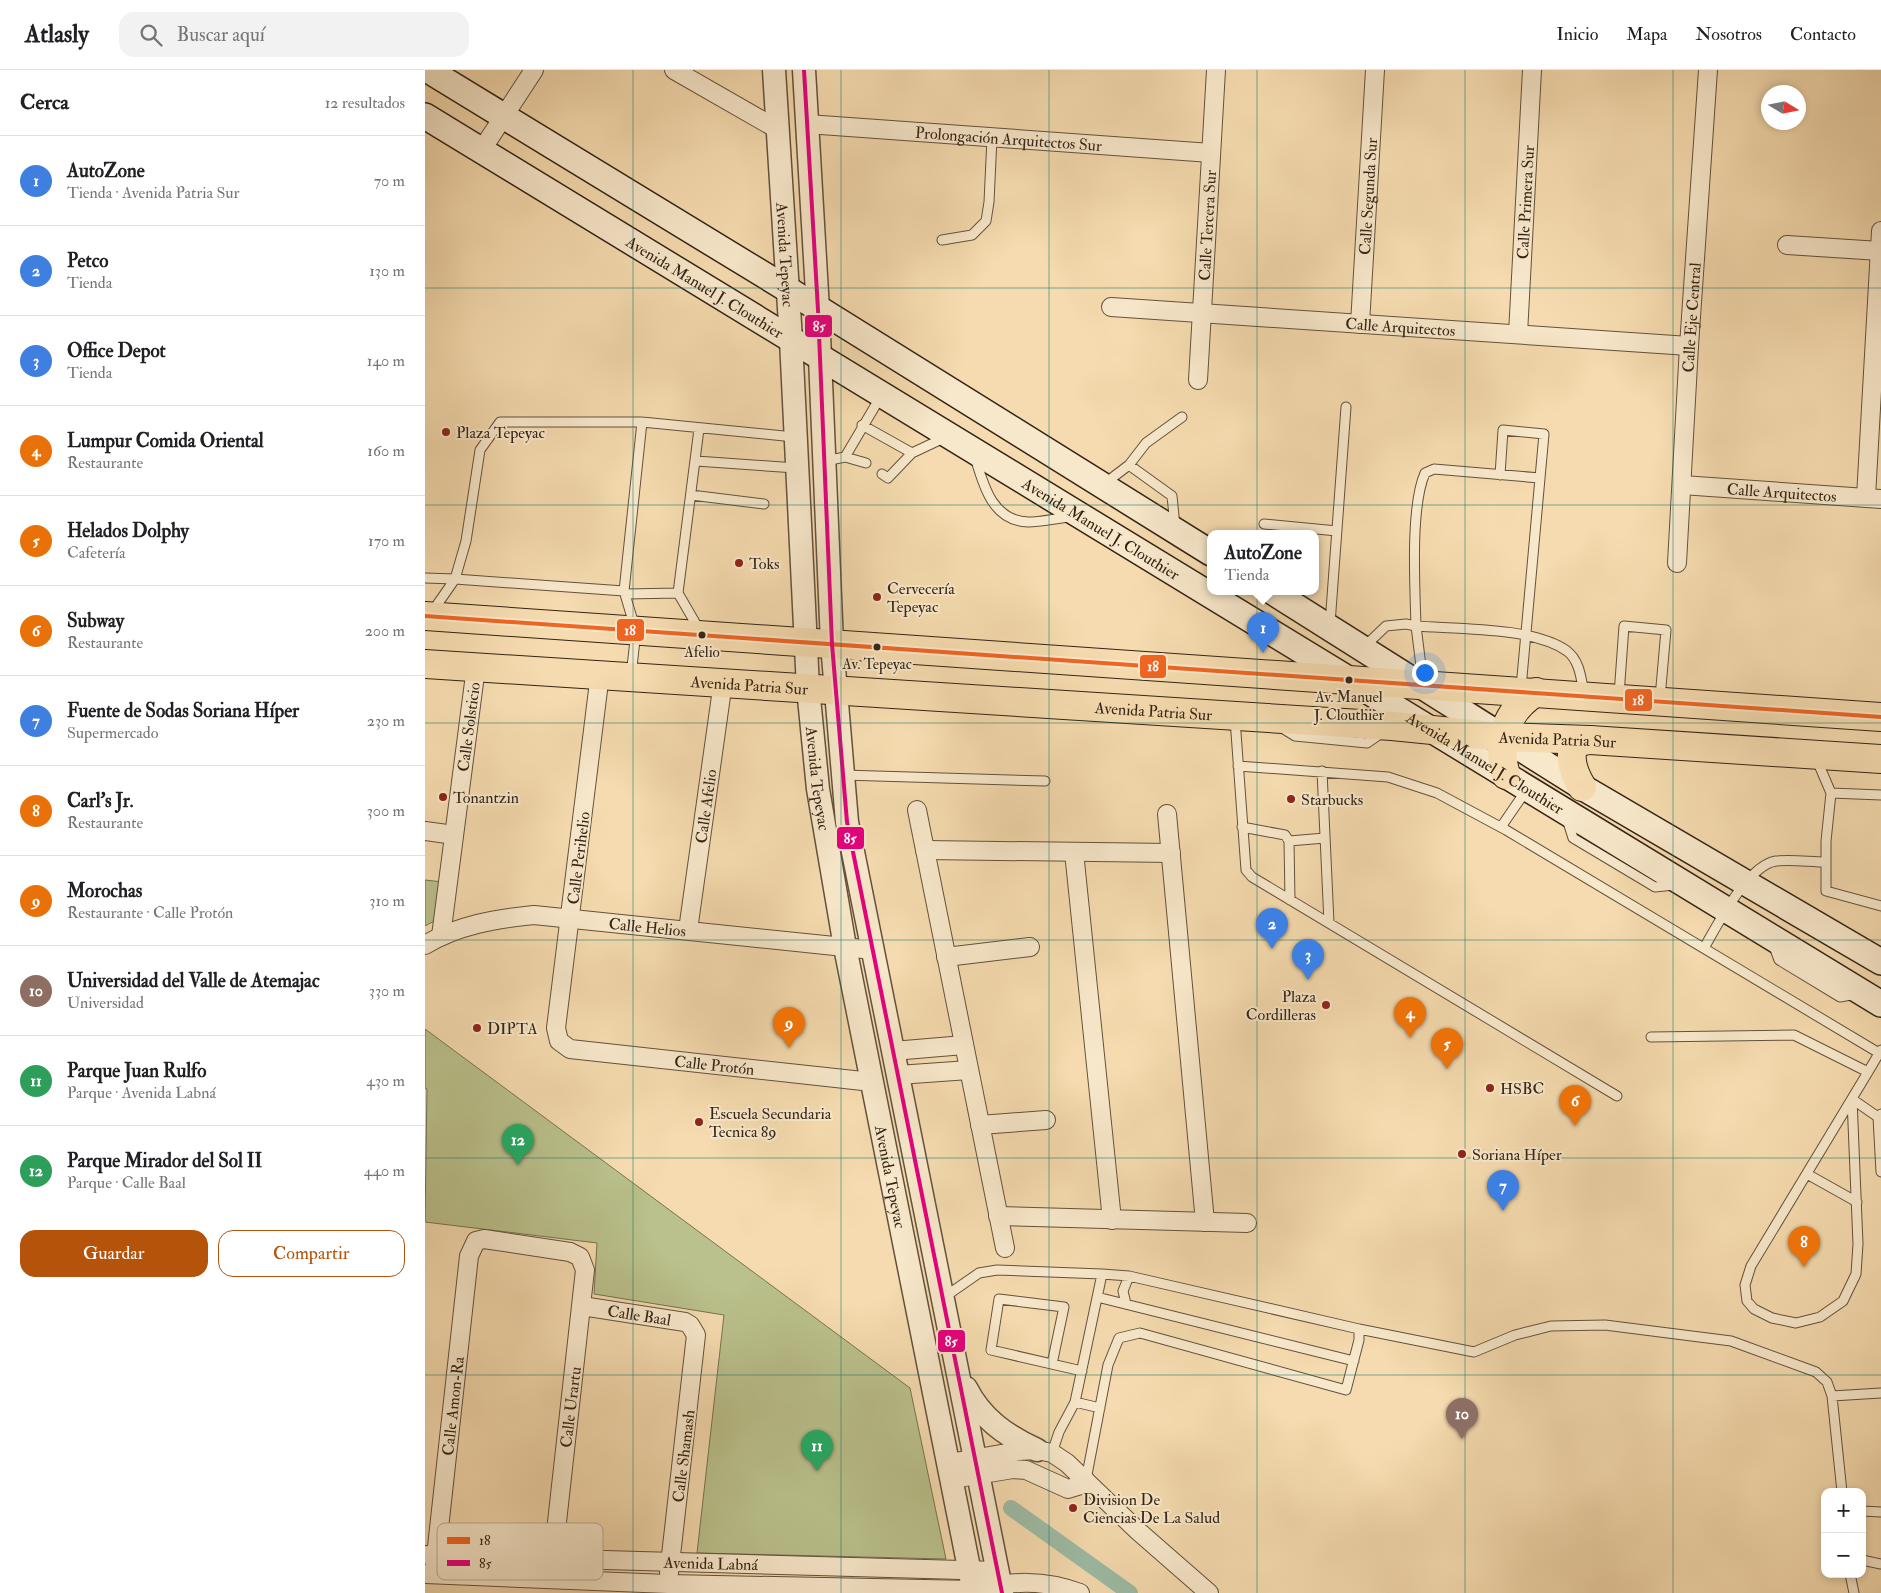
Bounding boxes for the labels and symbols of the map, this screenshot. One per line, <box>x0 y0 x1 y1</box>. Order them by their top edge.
north arrow <box>1761 85 1806 130</box>
street label: Prolongación Arquitectos Sur <box>914 123 1103 156</box>
street label: Calle Segunda Sur <box>1355 137 1382 256</box>
street label: Calle Primera Sur <box>1513 145 1539 260</box>
street label: Calle Tercera Sur <box>1195 169 1221 281</box>
street label: Avenida Tepeyac <box>771 201 798 308</box>
street label: Avenida Manuel J. Clouthier <box>621 231 787 343</box>
street label: Calle Eje Central <box>1679 262 1706 373</box>
line badge: 85 <box>804 314 833 338</box>
street label: Calle Arquitectos <box>1345 314 1456 341</box>
text: 85 <box>813 318 826 335</box>
place label: Plaza Tepeyac <box>456 423 546 444</box>
marker: Plaza Tepeyac <box>440 426 452 438</box>
street label: Avenida Manuel J. Clouthier <box>1017 473 1183 585</box>
street label: Calle Arquitectos <box>1726 479 1837 507</box>
place label: Toks <box>749 554 779 574</box>
marker: Toks <box>733 557 745 569</box>
place label: Cervecería Tepeyac <box>887 579 955 618</box>
marker: Cervecería Tepeyac <box>871 591 883 603</box>
pin: 1 <box>1247 612 1279 653</box>
line badge: 18 <box>616 618 645 642</box>
text: 18 <box>624 622 636 639</box>
marker: Afelio <box>697 630 707 640</box>
marker: Av. Tepeyac <box>872 642 882 652</box>
place label: Afelio <box>683 643 720 662</box>
line badge: 18 <box>1139 654 1167 679</box>
place label: Av. Tepeyac <box>841 655 912 675</box>
text: 18 <box>1147 658 1159 675</box>
your location <box>1412 660 1438 686</box>
street label: Avenida Patria Sur <box>689 672 809 700</box>
marker: Av. Manuel J. Clouthier <box>1344 675 1354 685</box>
street label: Calle Solsticio <box>453 681 485 773</box>
place label: Av. Manuel J. Clouthier <box>1313 688 1384 726</box>
line badge: 18 <box>1624 688 1653 712</box>
text: 18 <box>1632 692 1644 709</box>
street label: Avenida Patria Sur <box>1093 698 1213 725</box>
street label: Avenida Manuel J. Clouthier <box>1402 707 1567 819</box>
street label: Avenida Tepeyac <box>801 725 834 833</box>
street label: Avenida Patria Sur <box>1497 728 1617 753</box>
street label: Calle Afelio <box>691 768 722 845</box>
place label: Tonantzin <box>453 788 519 808</box>
place label: Starbucks <box>1301 790 1363 810</box>
marker: Tonantzin <box>437 791 449 803</box>
marker: Starbucks <box>1285 793 1297 805</box>
street label: Calle Perihelio <box>563 810 595 906</box>
line badge: 85 <box>836 826 865 850</box>
text: 85 <box>844 830 857 847</box>
pin: 2 <box>1256 908 1288 949</box>
street label: Calle Helios <box>608 914 687 942</box>
pin: 3 <box>1292 939 1324 980</box>
place label: Plaza Cordilleras <box>1246 987 1316 1025</box>
pin: 4 <box>1394 997 1426 1038</box>
marker: Plaza Cordilleras <box>1320 999 1332 1011</box>
pin: 9 <box>773 1007 805 1048</box>
place label: DIPTA <box>487 1019 538 1039</box>
marker: DIPTA <box>471 1022 483 1034</box>
pin: 5 <box>1431 1028 1463 1069</box>
street label: Calle Protón <box>673 1051 755 1080</box>
place label: HSBC <box>1500 1079 1544 1099</box>
marker: HSBC <box>1484 1082 1496 1094</box>
pin: 6 <box>1559 1085 1591 1126</box>
place label: Escuela Secundaria Tecnica 89 <box>709 1104 832 1142</box>
marker: Escuela Secundaria Tecnica 89 <box>693 1116 705 1128</box>
street label: Avenida Tepeyac <box>870 1123 910 1231</box>
pin: 12 <box>502 1124 534 1165</box>
place label: Soriana Híper <box>1472 1145 1562 1166</box>
marker: Soriana Híper <box>1456 1148 1468 1160</box>
pin: 7 <box>1487 1170 1519 1211</box>
pin: 8 <box>1788 1226 1820 1267</box>
street label: Calle Baal <box>606 1301 672 1331</box>
line badge: 85 <box>937 1329 966 1353</box>
text: 85 <box>945 1333 958 1350</box>
street label: Calle Amon-Ra <box>438 1355 469 1457</box>
street label: Calle Urartu <box>556 1365 586 1449</box>
pin: 10 <box>1446 1398 1478 1439</box>
street label: Calle Shamash <box>668 1408 700 1504</box>
pin: 11 <box>801 1430 833 1471</box>
place label: Division De Ciencias De La Salud <box>1083 1490 1220 1528</box>
marker: Division De Ciencias De La Salud <box>1067 1502 1079 1514</box>
legend <box>437 1523 603 1580</box>
text: 18 <box>479 1532 491 1549</box>
street label: Avenida Labná <box>662 1553 759 1575</box>
text: 85 <box>479 1555 493 1572</box>

